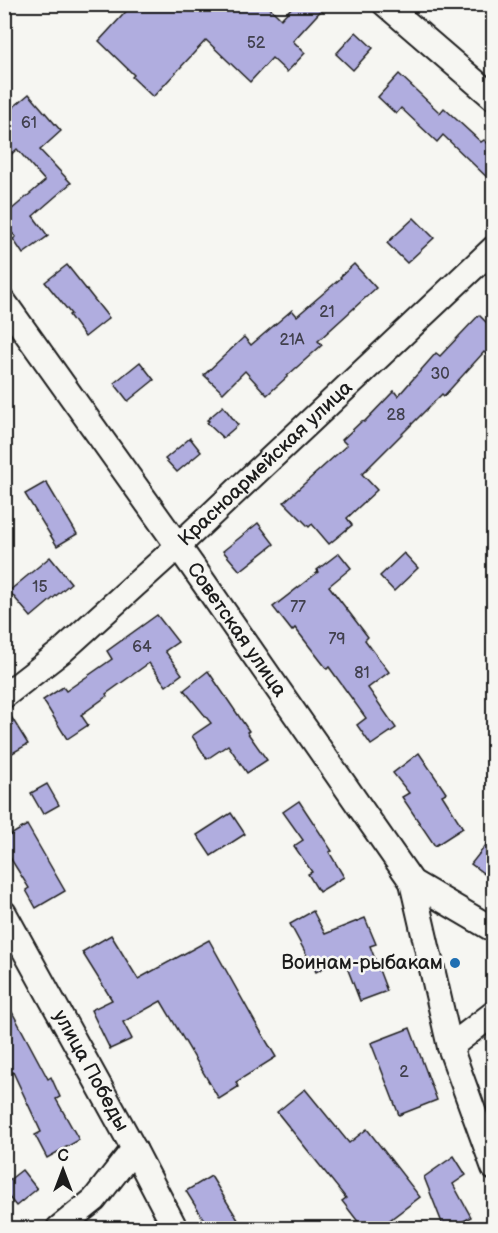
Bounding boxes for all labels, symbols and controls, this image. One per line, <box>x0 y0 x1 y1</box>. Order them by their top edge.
house number: 52 <box>247 34 266 53</box>
house number: 61 <box>21 114 37 133</box>
house number: 21 <box>319 303 335 322</box>
house number: 21А <box>279 331 305 350</box>
house number: 30 <box>430 365 450 384</box>
street label: Красноармейская улица <box>173 376 358 551</box>
house number: 28 <box>387 406 405 425</box>
street label: Советская улица <box>182 558 292 702</box>
house number: 15 <box>32 578 48 597</box>
house number: 77 <box>290 598 306 617</box>
house number: 79 <box>328 630 346 649</box>
house number: 64 <box>132 638 152 657</box>
house number: 81 <box>354 664 370 683</box>
place label: Воинам-рыбакам <box>281 951 443 975</box>
marker: Воинам-рыбакам <box>448 956 462 970</box>
street label: улица Победы <box>48 1006 134 1136</box>
house number: 2 <box>399 1063 409 1082</box>
north arrow <box>33 1140 93 1200</box>
text: С <box>57 1147 69 1166</box>

